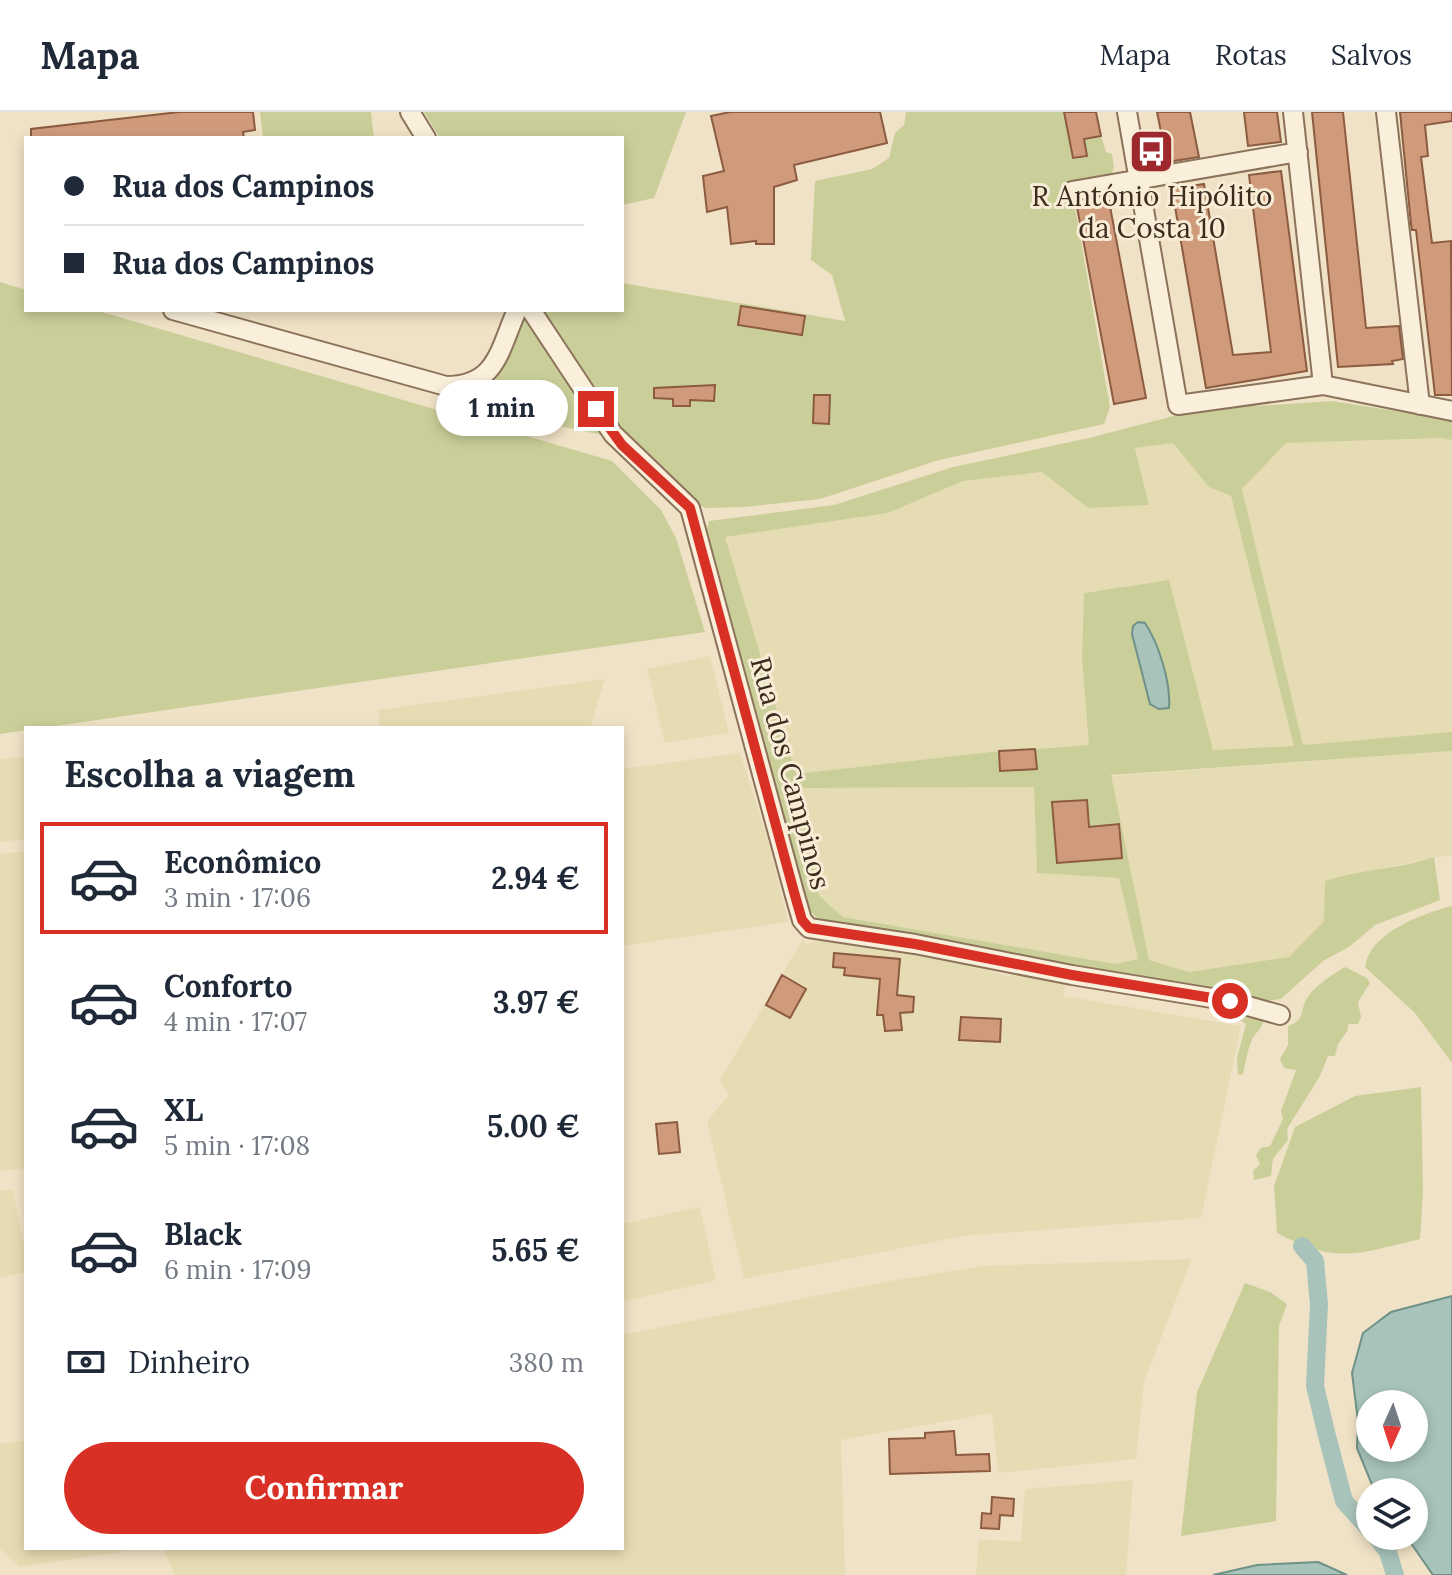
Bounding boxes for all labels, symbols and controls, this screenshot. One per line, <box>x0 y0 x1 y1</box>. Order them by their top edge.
text: Mapa <box>40 31 139 79</box>
text: Mapa <box>1099 37 1171 73</box>
text: Rotas <box>1215 37 1287 73</box>
text: Salvos <box>1331 37 1412 73</box>
bus stop icon: R António Hipólito da Costa 10 <box>1128 127 1176 175</box>
text: Rua dos Campinos <box>112 167 374 205</box>
place label: R António Hipólito da Costa 10 <box>1032 178 1272 246</box>
text: Rua dos Campinos <box>112 244 374 282</box>
callout: 1 min <box>436 381 568 437</box>
text: 1 min <box>469 391 535 424</box>
route end <box>578 391 614 427</box>
street label: Rua dos Campinos <box>743 653 839 893</box>
text: Escolha a viagem <box>64 751 355 797</box>
icon: car <box>68 842 140 914</box>
text: Econômico <box>164 843 321 881</box>
text: 2.94 € <box>491 859 580 897</box>
text: 3 min · 17:06 <box>164 881 311 914</box>
icon: car <box>68 966 140 1038</box>
text: Conforto <box>164 967 292 1005</box>
text: 3.97 € <box>493 983 580 1021</box>
route start <box>1212 983 1248 1019</box>
text: 4 min · 17:07 <box>164 1005 307 1038</box>
icon: car <box>68 1090 140 1162</box>
text: XL <box>164 1091 203 1129</box>
text: 5.00 € <box>487 1107 580 1145</box>
text: 5 min · 17:08 <box>164 1129 310 1162</box>
icon: car <box>68 1214 140 1286</box>
text: Black <box>164 1215 242 1253</box>
text: 5.65 € <box>491 1231 580 1269</box>
text: 6 min · 17:09 <box>164 1253 312 1286</box>
icon: cash <box>64 1340 108 1384</box>
text: Dinheiro <box>128 1343 250 1381</box>
text: 380 m <box>509 1346 584 1379</box>
north arrow <box>1356 1390 1428 1462</box>
map controls <box>1356 1390 1428 1550</box>
button: Confirmar <box>64 1442 584 1534</box>
button: layers <box>1356 1478 1428 1550</box>

